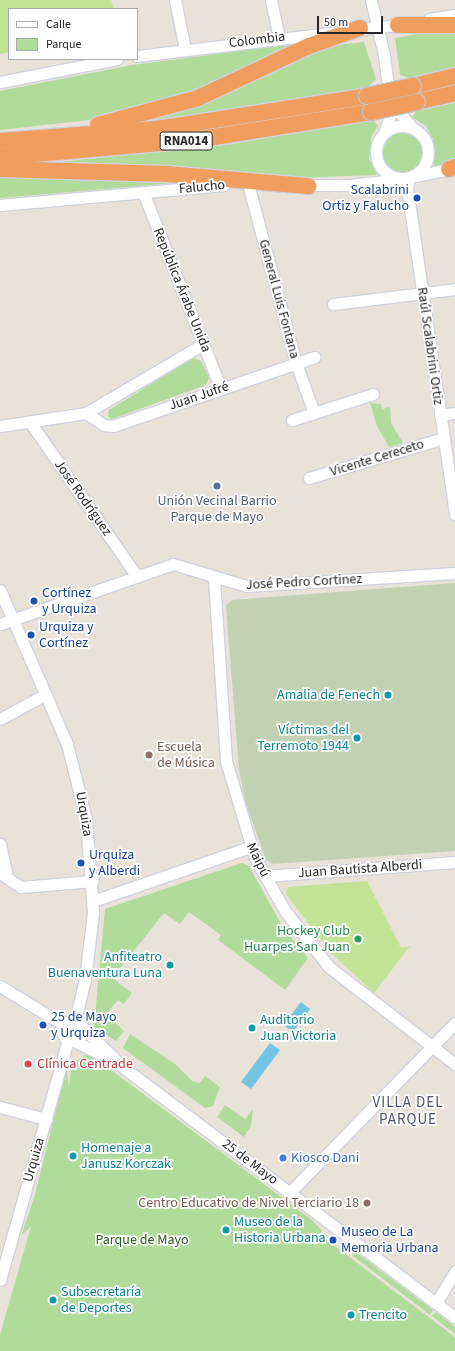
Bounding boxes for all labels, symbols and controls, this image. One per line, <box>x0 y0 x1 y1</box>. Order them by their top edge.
legend <box>8 8 138 60</box>
scale bar <box>319 8 385 34</box>
text: 50 m <box>324 14 348 31</box>
text: Calle <box>46 16 71 33</box>
street label: Colombia <box>228 28 286 52</box>
text: Parque <box>46 36 82 53</box>
road number: RNA014 <box>159 130 213 152</box>
street label: Falucho <box>178 177 226 197</box>
place label: Scalabrini Ortiz y Falucho <box>322 182 409 214</box>
marker: Scalabrini Ortiz y Falucho <box>412 193 422 203</box>
street label: República Árabe Unida <box>149 225 215 355</box>
street label: General Luis Fontana <box>255 238 303 360</box>
street label: Raúl Scalabrini Ortiz <box>413 286 447 406</box>
street label: Juan Jufré <box>167 378 231 414</box>
street label: Vicente Cereceto <box>328 436 426 480</box>
street label: José Rodríguez <box>51 457 115 539</box>
marker: Unión Vecinal Barrio Parque de Mayo <box>212 481 222 491</box>
place label: Unión Vecinal Barrio Parque de Mayo <box>157 493 277 526</box>
street label: José Pedro Cortinez <box>245 571 363 593</box>
place label: Cortínez y Urquiza <box>42 585 97 618</box>
marker: Cortínez y Urquiza <box>29 596 39 606</box>
place label: Urquiza y Cortínez <box>39 619 94 652</box>
marker: Urquiza y Cortínez <box>26 630 36 640</box>
place label: Amalia de Fenech <box>277 687 380 703</box>
marker: Amalia de Fenech <box>383 690 393 700</box>
place label: Víctimas del Terremoto 1944 <box>257 722 349 754</box>
marker: Víctimas del Terremoto 1944 <box>352 733 362 743</box>
place label: Escuela de Música <box>157 739 215 772</box>
marker: Escuela de Música <box>144 750 154 760</box>
street label: Urquiza <box>72 790 96 838</box>
street label: Maipú <box>243 840 273 880</box>
place label: Urquiza y Alberdi <box>89 847 140 880</box>
street label: Juan Bautista Alberdi <box>297 856 423 882</box>
marker: Urquiza y Alberdi <box>76 858 86 868</box>
place label: Hockey Club Huarpes San Juan <box>244 923 350 956</box>
marker: Hockey Club Huarpes San Juan <box>353 934 363 944</box>
place label: Anfiteatro Buenaventura Luna <box>48 949 162 982</box>
marker: Anfiteatro Buenaventura Luna <box>165 960 175 970</box>
place label: 25 de Mayo y Urquiza <box>51 1009 117 1042</box>
place label: Auditorio Juan Victoria <box>260 1012 336 1044</box>
marker: 25 de Mayo y Urquiza <box>38 1020 48 1030</box>
marker: Auditorio Juan Victoria <box>247 1023 257 1033</box>
place label: Clínica Centrade <box>37 1056 133 1072</box>
marker: Clínica Centrade <box>22 1058 34 1070</box>
district label: VILLA DEL PARQUE <box>373 1093 443 1128</box>
street label: Urquiza <box>20 1136 48 1184</box>
street label: 25 de Mayo <box>219 1136 281 1188</box>
place label: Homenaje a Janusz Korczak <box>81 1140 171 1172</box>
place label: Kiosco Dani <box>291 1150 359 1166</box>
marker: Homenaje a Janusz Korczak <box>68 1151 78 1161</box>
marker: Kiosco Dani <box>278 1153 288 1163</box>
place label: Centro Educativo de Nivel Terciario 18 <box>138 1195 359 1211</box>
marker: Centro Educativo de Nivel Terciario 18 <box>362 1198 372 1208</box>
place label: Museo de la Historia Urbana <box>234 1214 326 1246</box>
place label: Museo de La Memoria Urbana <box>341 1224 439 1256</box>
marker: Museo de la Historia Urbana <box>221 1225 231 1235</box>
park label: Parque de Mayo <box>95 1232 189 1248</box>
marker: Museo de La Memoria Urbana <box>328 1235 338 1245</box>
place label: Subsecretaría de Deportes <box>61 1284 141 1316</box>
marker: Subsecretaría de Deportes <box>48 1295 58 1305</box>
place label: Trencito <box>359 1307 407 1323</box>
marker: Trencito <box>346 1310 356 1320</box>

